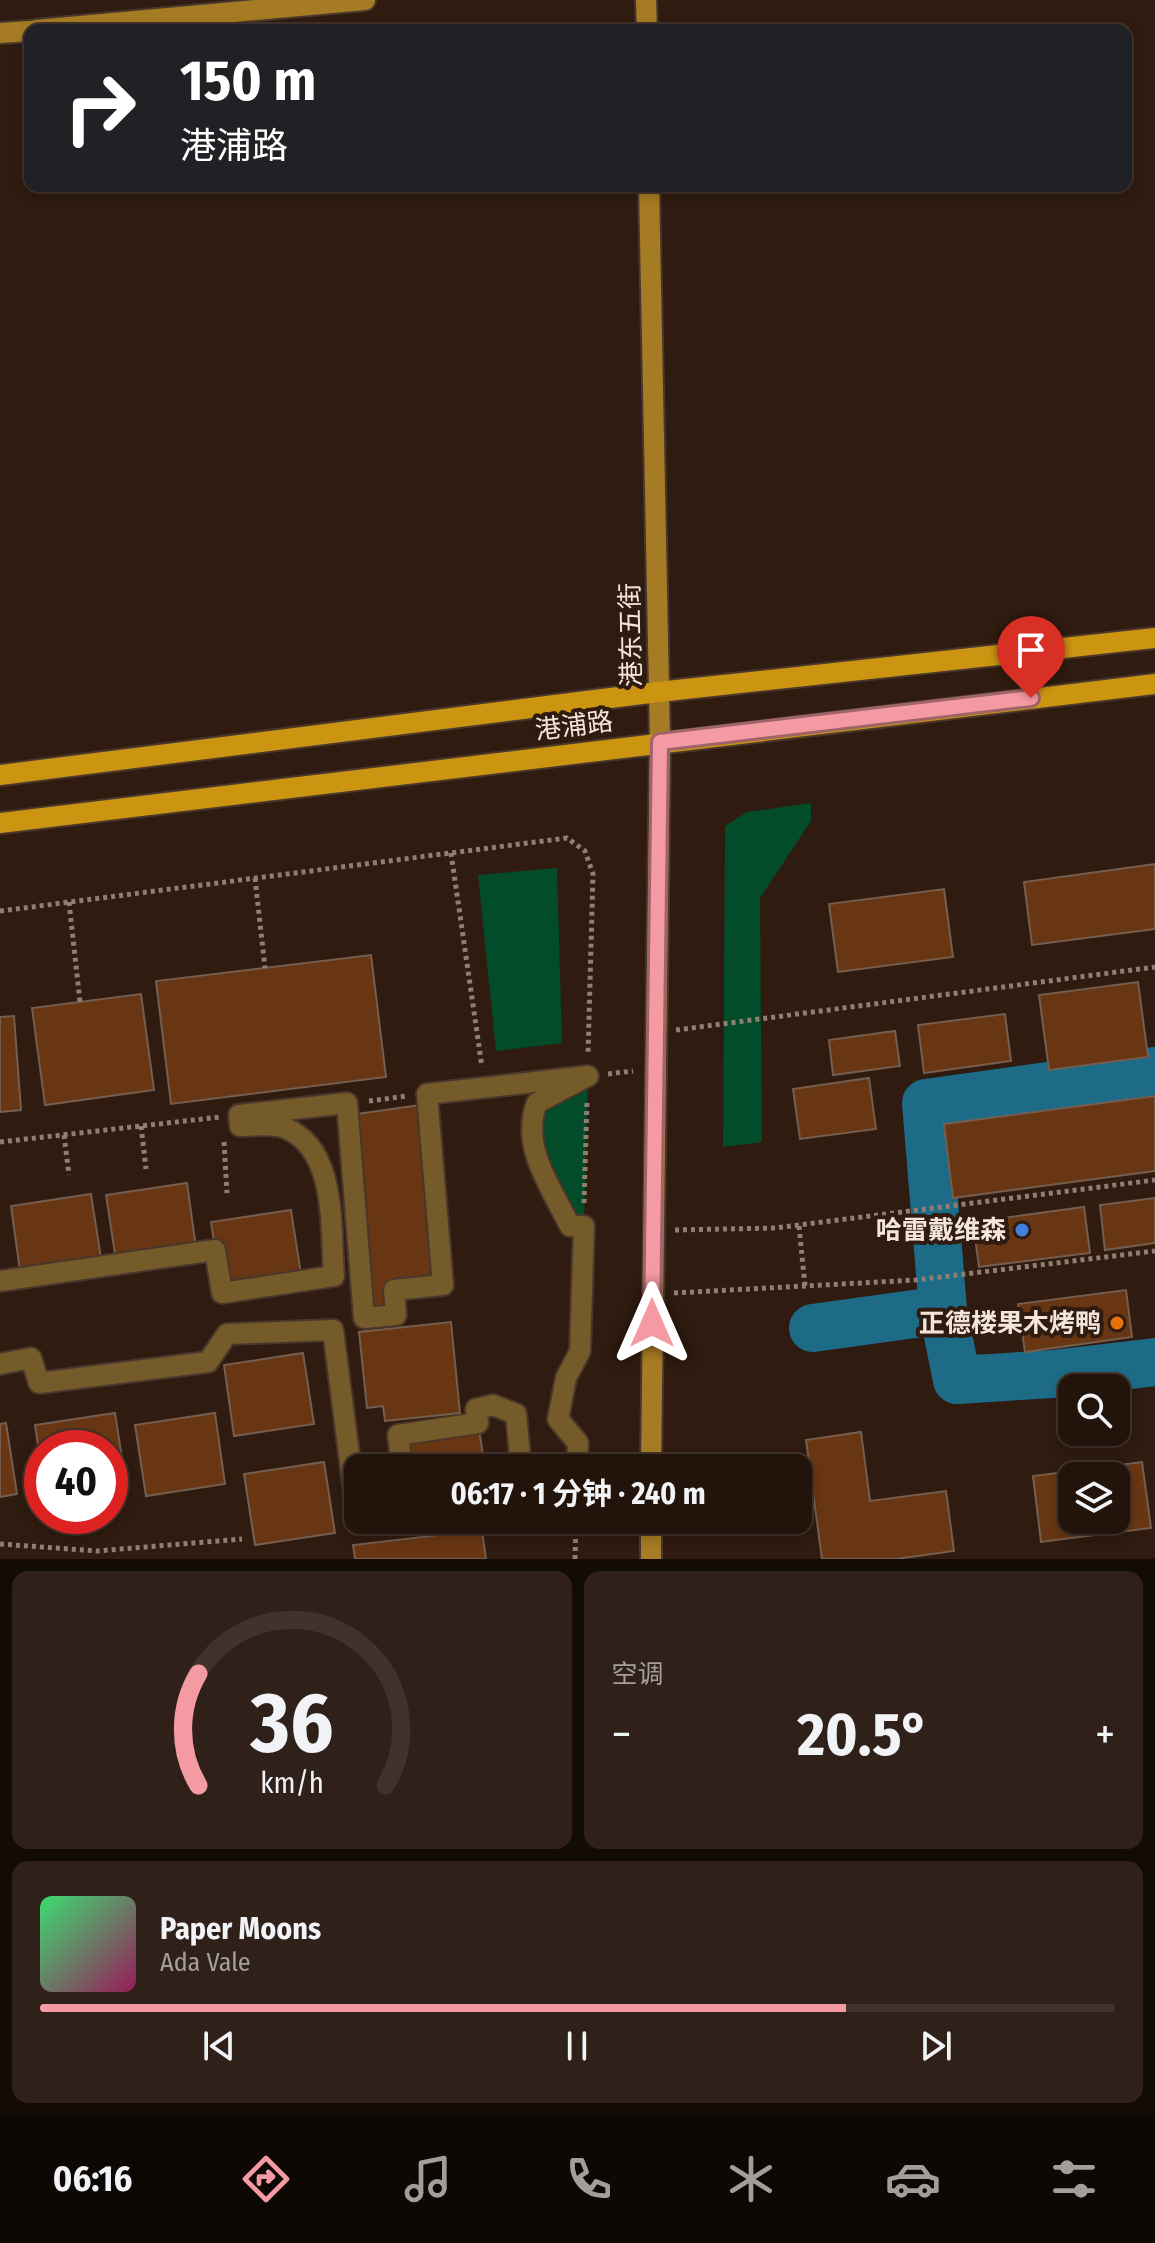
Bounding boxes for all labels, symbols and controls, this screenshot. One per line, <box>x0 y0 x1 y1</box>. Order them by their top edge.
text: 150 m <box>180 48 316 115</box>
icon: right <box>48 56 152 160</box>
text: 港浦路 <box>180 124 288 168</box>
street label: 港东五街 <box>615 583 647 687</box>
pin <box>997 616 1065 698</box>
icon: arrive <box>1009 628 1053 672</box>
street label: 港浦路 <box>533 706 615 746</box>
place label: 哈雷戴维森 <box>876 1215 1006 1246</box>
marker: 哈雷戴维森 <box>1013 1221 1031 1239</box>
position arrow <box>610 1281 694 1365</box>
place label: 正德楼果木烤鸭 <box>919 1308 1101 1339</box>
marker: 正德楼果木烤鸭 <box>1108 1314 1126 1332</box>
map controls <box>1058 1374 1130 1534</box>
button: search <box>1058 1374 1130 1446</box>
speed limit sign: 40 <box>24 1430 128 1534</box>
button: layers <box>1058 1462 1130 1534</box>
text: 06:17 · 1 分钟 · 240 m <box>450 1476 706 1512</box>
text: 空调 <box>612 1659 664 1690</box>
text: 36 <box>249 1674 333 1774</box>
text: 20.5° <box>797 1699 929 1771</box>
text: − <box>612 1708 631 1761</box>
text: + <box>1095 1708 1115 1761</box>
text: km/h <box>260 1766 324 1801</box>
text: Paper Moons <box>160 1911 321 1947</box>
text: Ada Vale <box>160 1947 251 1978</box>
icon: previous <box>197 2024 241 2068</box>
icon: pause <box>555 2024 599 2068</box>
icon: next <box>914 2024 958 2068</box>
icon: directions <box>238 2151 294 2207</box>
icon: music <box>400 2151 456 2207</box>
icon: phone <box>561 2151 617 2207</box>
icon: climate <box>723 2151 779 2207</box>
icon: car <box>885 2151 941 2207</box>
icon: filters <box>1046 2151 1102 2207</box>
text: 06:16 <box>53 2157 132 2201</box>

